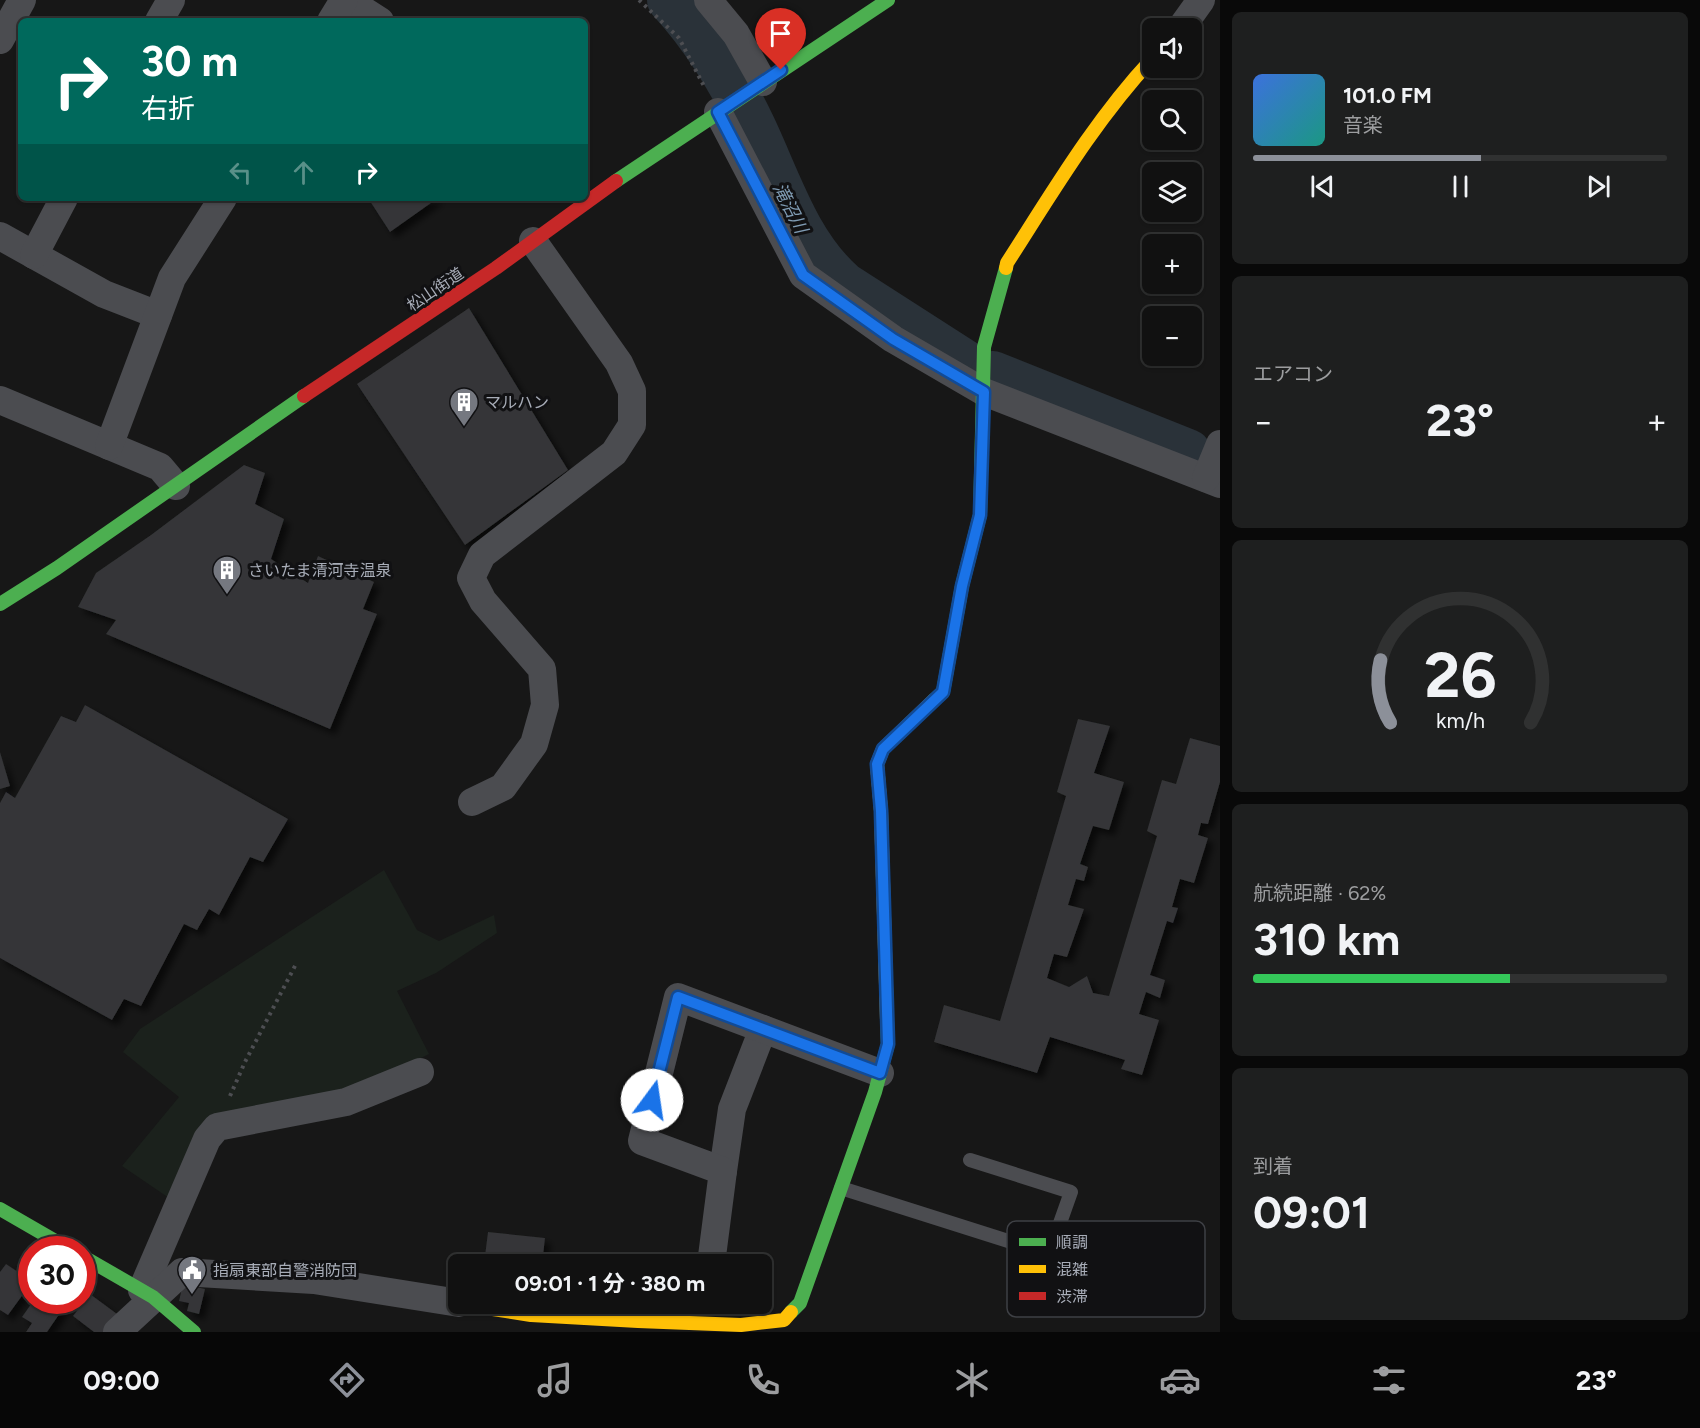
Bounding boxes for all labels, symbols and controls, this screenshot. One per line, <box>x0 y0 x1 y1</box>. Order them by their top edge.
pin <box>755 8 806 70</box>
icon: arrive <box>764 17 797 50</box>
map controls <box>1142 18 1202 366</box>
button: sound <box>1142 18 1202 78</box>
text: 30 m <box>141 36 238 87</box>
icon: right <box>42 42 120 120</box>
text: 101.0 FM <box>1343 82 1432 109</box>
button: search <box>1142 90 1202 150</box>
text: 右折 <box>141 92 195 125</box>
text: 音楽 <box>1343 113 1383 137</box>
icon: left <box>224 156 257 189</box>
icon: ahead <box>287 156 320 189</box>
icon: right <box>350 156 383 189</box>
button: layers <box>1142 162 1202 222</box>
icon: previous <box>1306 170 1339 203</box>
icon: pause <box>1444 170 1477 203</box>
icon: next <box>1582 170 1615 203</box>
water label: 滝沼川 <box>768 179 813 239</box>
button: + <box>1142 234 1202 294</box>
street label: 松山街道 <box>403 264 467 315</box>
button: − <box>1142 306 1202 366</box>
text: エアコン <box>1253 362 1333 386</box>
building icon: マルハン <box>448 386 480 428</box>
place label: マルハン <box>485 393 549 412</box>
text: 23° <box>1426 393 1494 447</box>
text: − <box>1253 402 1274 441</box>
text: + <box>1646 402 1667 441</box>
building icon: さいたま清河寺温泉 <box>211 554 243 596</box>
place label: さいたま清河寺温泉 <box>248 561 392 580</box>
text: 26 <box>1424 638 1496 713</box>
text: km/h <box>1436 708 1484 733</box>
text: 航続距離 · 62% <box>1253 881 1386 905</box>
text: 310 km <box>1253 912 1400 966</box>
position arrow <box>620 1068 684 1132</box>
text: 到着 <box>1253 1154 1293 1178</box>
text: 09:01 <box>1253 1185 1370 1239</box>
legend <box>1007 1221 1205 1317</box>
text: 順調 <box>1056 1233 1088 1252</box>
speed limit sign: 30 <box>18 1236 96 1314</box>
public building icon: 指扇東部自警消防団 <box>176 1254 208 1296</box>
text: 混雑 <box>1056 1260 1088 1279</box>
place label: 指扇東部自警消防団 <box>213 1261 357 1280</box>
text: 09:01 · 1 分 · 380 m <box>515 1270 705 1297</box>
text: 渋滞 <box>1056 1287 1088 1306</box>
icon: directions <box>326 1359 368 1401</box>
icon: music <box>534 1359 576 1401</box>
icon: phone <box>742 1359 784 1401</box>
icon: climate <box>951 1359 993 1401</box>
icon: car <box>1159 1359 1201 1401</box>
icon: filters <box>1368 1359 1410 1401</box>
text: 09:00 <box>83 1364 159 1397</box>
text: 23° <box>1576 1364 1617 1397</box>

